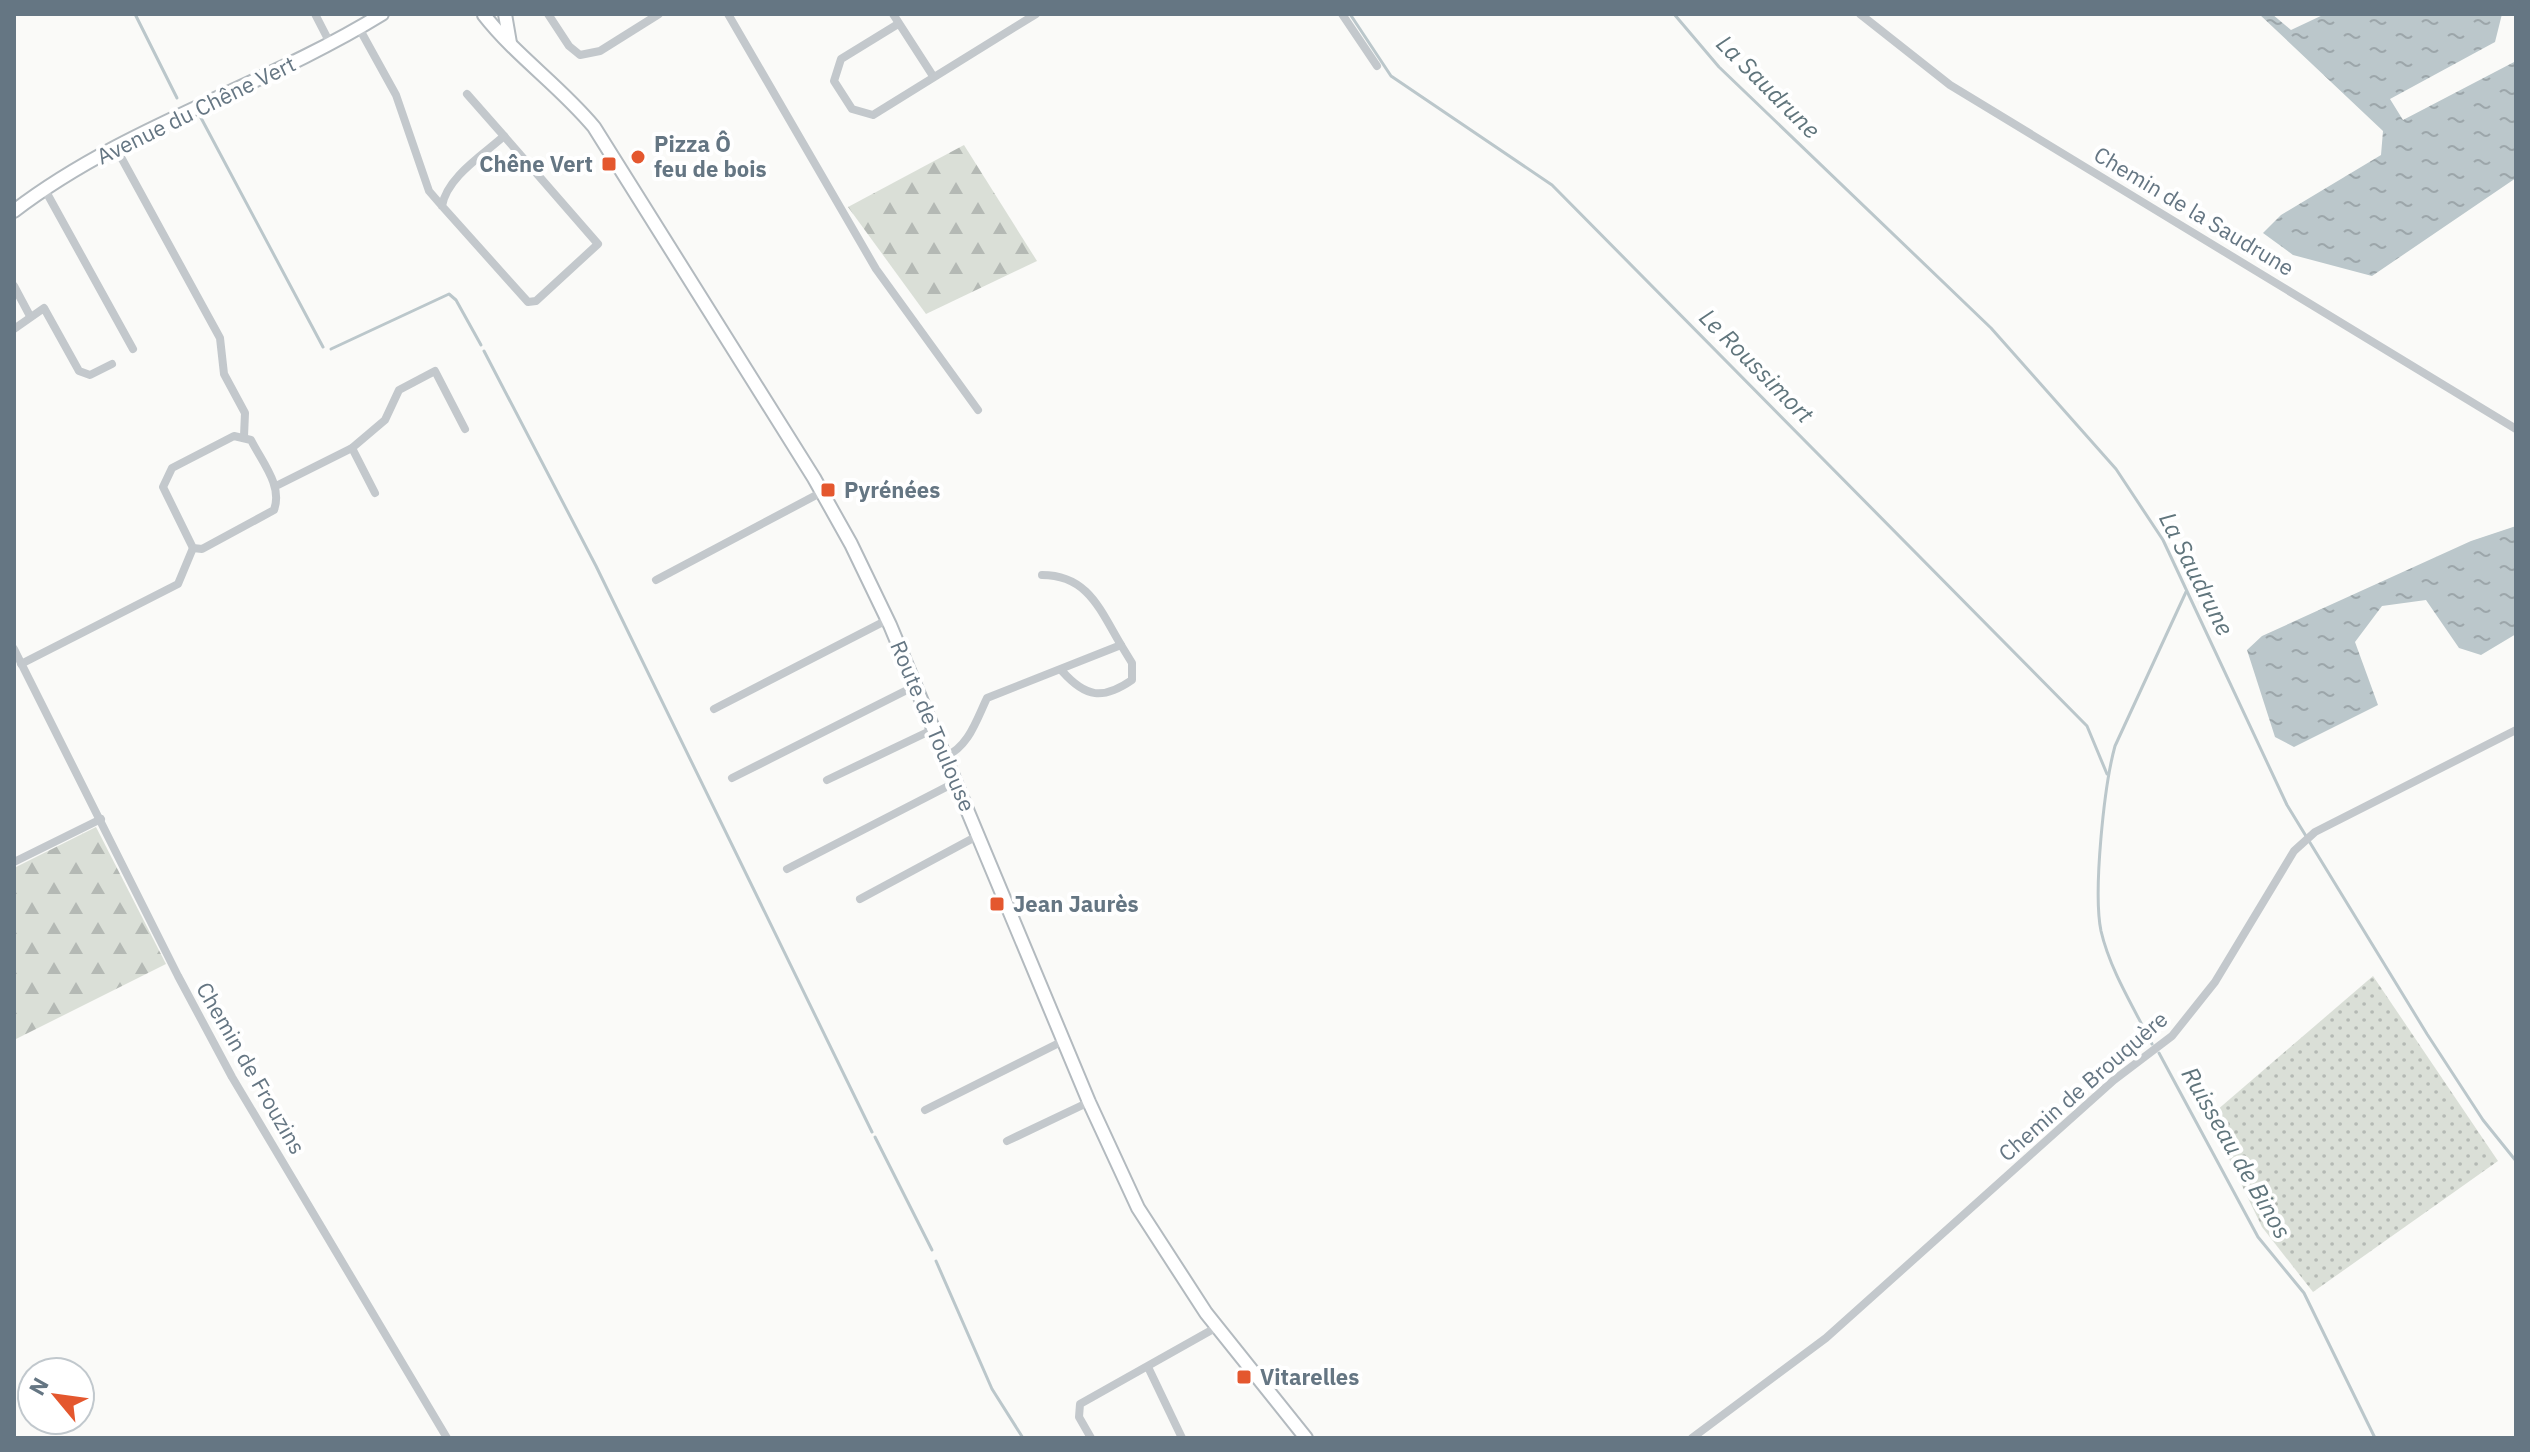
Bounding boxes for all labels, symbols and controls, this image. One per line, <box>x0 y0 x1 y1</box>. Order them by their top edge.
water label: La Saudrune <box>1710 28 1827 145</box>
street label: Avenue du Chêne Vert <box>92 49 300 170</box>
place label: Pizza Ô feu de bois <box>654 129 767 183</box>
street label: Chemin de la Saudrune <box>2089 139 2300 282</box>
marker: Pizza Ô feu de bois <box>629 148 647 166</box>
place label: Chêne Vert <box>479 149 593 178</box>
marker: Chêne Vert <box>600 155 618 173</box>
water label: Le Roussimort <box>1693 301 1822 430</box>
place label: Pyrénées <box>844 475 940 504</box>
marker: Pyrénées <box>819 481 837 499</box>
water label: La Saudrune <box>2152 506 2242 641</box>
street label: Route de Toulouse <box>884 636 983 816</box>
place label: Jean Jaurès <box>1013 889 1139 918</box>
marker: Jean Jaurès <box>988 895 1006 913</box>
street label: Chemin de Frouzins <box>190 976 313 1159</box>
street label: Chemin de Brouquère <box>1992 1004 2173 1167</box>
water label: Ruisseau de Binos <box>2175 1061 2299 1244</box>
north arrow <box>16 1356 96 1436</box>
place label: Vitarelles <box>1260 1362 1359 1391</box>
marker: Vitarelles <box>1235 1368 1253 1386</box>
text: N <box>22 1372 55 1400</box>

